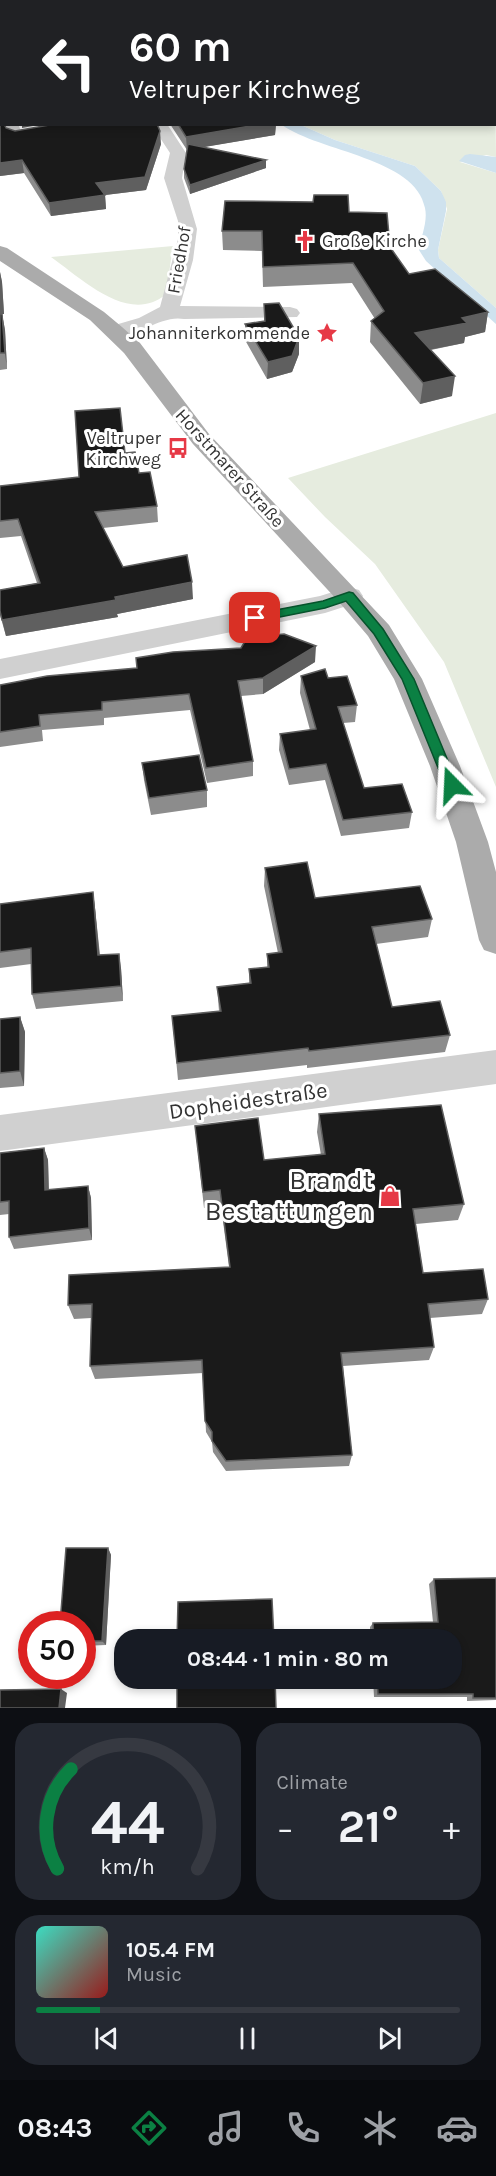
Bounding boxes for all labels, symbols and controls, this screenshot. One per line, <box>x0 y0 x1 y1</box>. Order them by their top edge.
text: 60 m <box>129 22 232 72</box>
icon: left <box>30 24 108 102</box>
text: Veltruper Kirchweg <box>129 73 360 105</box>
street label: Friedhof <box>162 224 196 295</box>
church icon: Große Kirche <box>293 229 317 253</box>
place label: Große Kirche <box>322 230 427 252</box>
place icon: Johanniterkommende <box>315 321 339 345</box>
place label: Johanniterkommende <box>129 322 310 344</box>
street label: Horstmarer Straße <box>171 404 289 532</box>
place label: Veltruper Kirchweg <box>86 427 161 470</box>
bus stop icon: Veltruper Kirchweg <box>166 436 190 460</box>
pin <box>229 592 280 643</box>
icon: arrive <box>238 601 271 634</box>
position arrow <box>420 753 484 817</box>
street label: Dopheidestraße <box>167 1077 329 1125</box>
place label: Brandt Bestattungen <box>205 1164 373 1227</box>
shop icon: Brandt Bestattungen <box>378 1184 402 1208</box>
speed limit sign: 50 <box>18 1611 96 1689</box>
text: 08:44 · 1 min · 80 m <box>187 1646 389 1672</box>
text: Climate <box>277 1771 348 1794</box>
text: 44 <box>91 1786 165 1859</box>
text: 21° <box>338 1801 399 1853</box>
text: − <box>277 1809 294 1847</box>
text: + <box>443 1809 460 1847</box>
text: km/h <box>101 1854 155 1879</box>
text: 105.4 FM <box>126 1937 215 1963</box>
text: Music <box>126 1963 182 1986</box>
icon: previous <box>90 2022 123 2055</box>
icon: pause <box>231 2022 264 2055</box>
icon: next <box>373 2022 406 2055</box>
icon: directions <box>128 2107 170 2149</box>
icon: music <box>205 2107 247 2149</box>
icon: phone <box>282 2107 324 2149</box>
icon: climate <box>359 2107 401 2149</box>
icon: car <box>436 2107 478 2149</box>
text: 08:43 <box>18 2112 92 2144</box>

